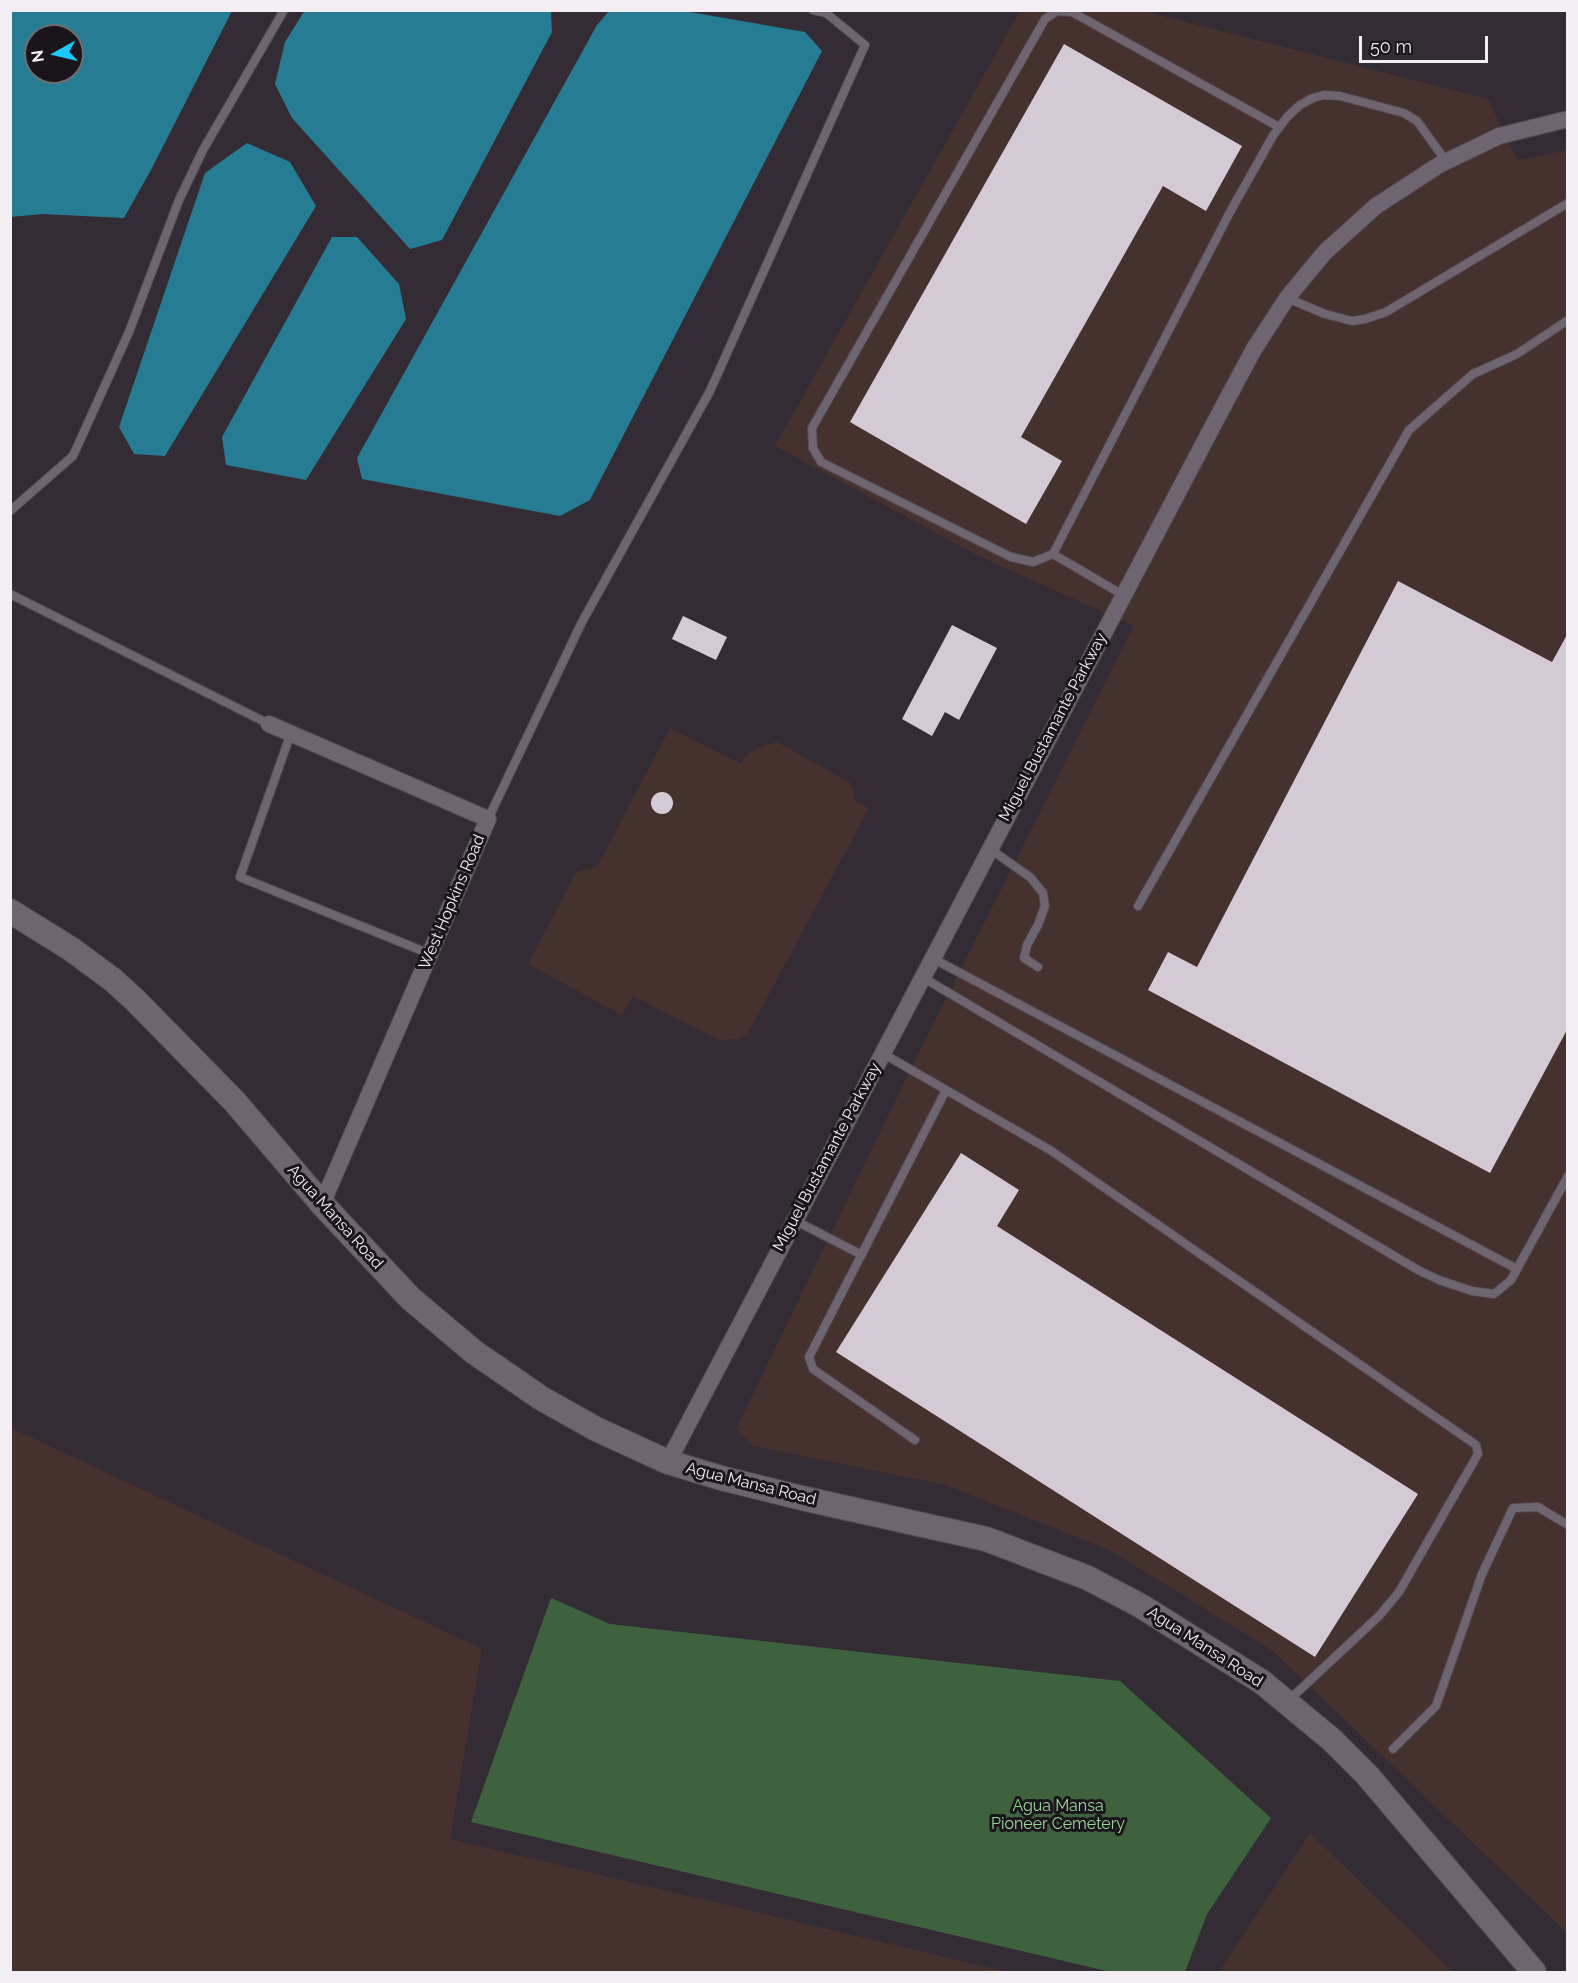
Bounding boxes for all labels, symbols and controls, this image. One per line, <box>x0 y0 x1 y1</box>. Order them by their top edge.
north arrow <box>24 24 84 84</box>
scale bar <box>1362 24 1491 62</box>
text: 50 m <box>1370 36 1412 57</box>
text: N <box>27 49 48 64</box>
street label: Miguel Bustamante Parkway <box>995 629 1111 825</box>
street label: West Hopkins Road <box>415 832 489 972</box>
street label: Miguel Bustamante Parkway <box>769 1059 885 1255</box>
street label: Agua Mansa Road <box>283 1161 387 1273</box>
street label: Agua Mansa Road <box>684 1459 818 1509</box>
street label: Agua Mansa Road <box>1144 1603 1266 1691</box>
park label: Agua Mansa Pioneer Cemetery <box>991 1796 1125 1834</box>

